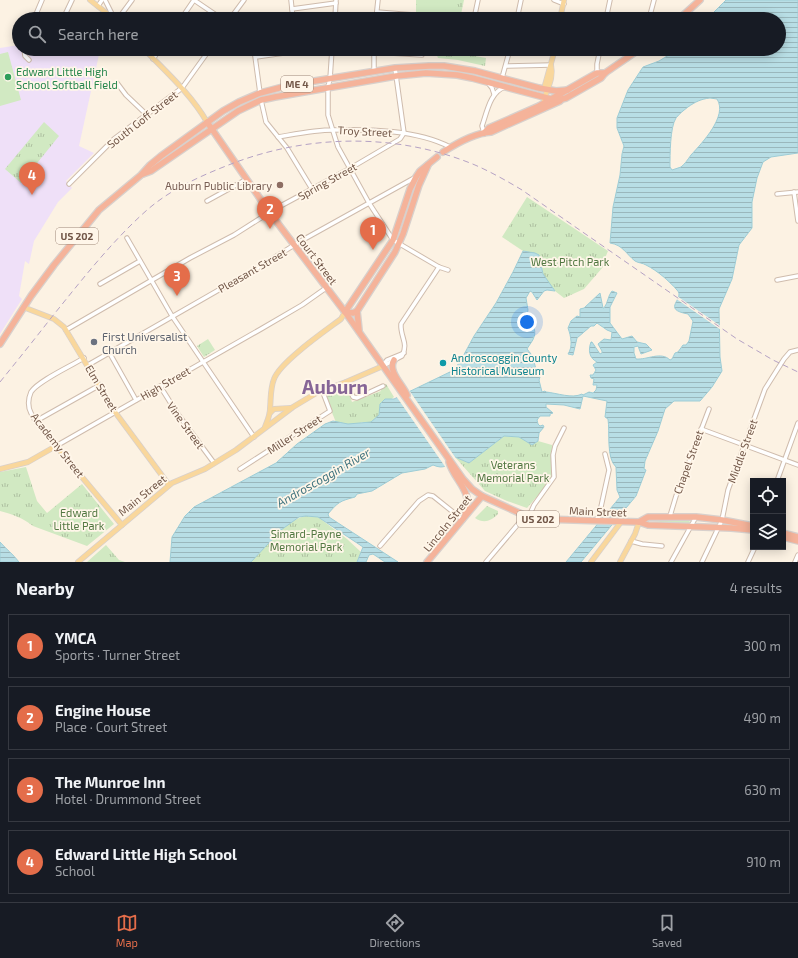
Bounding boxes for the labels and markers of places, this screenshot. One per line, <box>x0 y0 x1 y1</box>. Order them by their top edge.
place label: Edward Little High School Softball Field <box>16 65 118 91</box>
marker: Edward Little High School Softball Field <box>3 72 13 82</box>
pin: 4 <box>19 162 45 195</box>
place label: Auburn Public Library <box>165 179 272 192</box>
marker: Auburn Public Library <box>275 180 285 190</box>
pin: 2 <box>257 196 283 229</box>
pin: 1 <box>360 217 386 250</box>
pin: 3 <box>164 263 190 296</box>
place label: First Universalist Church <box>102 330 187 356</box>
marker: First Universalist Church <box>89 337 99 347</box>
place label: Androscoggin County Historical Museum <box>451 351 557 377</box>
marker: Androscoggin County Historical Museum <box>438 358 448 368</box>

